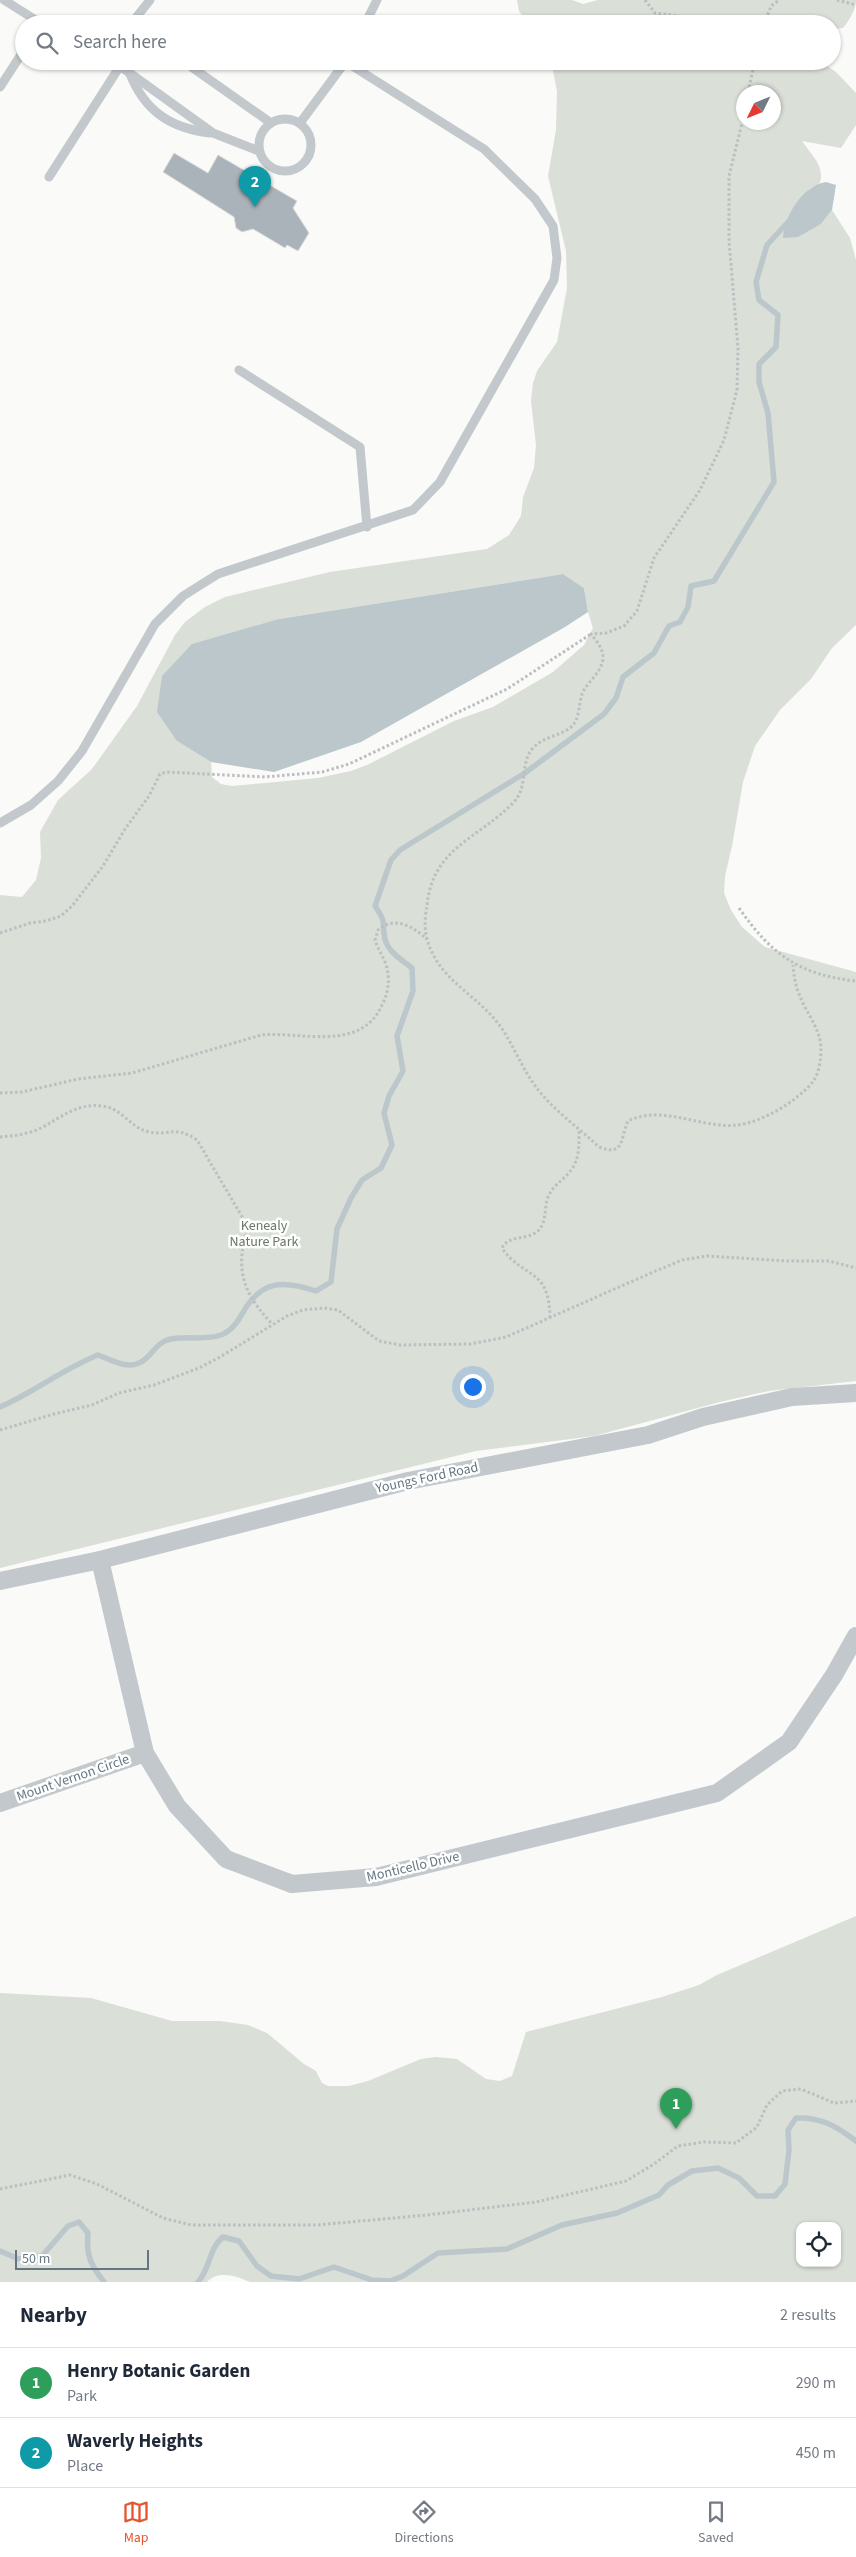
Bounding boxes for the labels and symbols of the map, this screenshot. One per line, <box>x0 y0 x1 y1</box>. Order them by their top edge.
north arrow <box>736 85 781 130</box>
pin: 2 <box>239 166 271 207</box>
park label: Kenealy Nature Park <box>230 1216 299 1252</box>
your location <box>460 1374 486 1400</box>
street label: Youngs Ford Road <box>373 1457 480 1499</box>
street label: Mount Vernon Circle <box>14 1749 132 1807</box>
street label: Monticello Drive <box>365 1847 461 1887</box>
pin: 1 <box>660 2088 692 2129</box>
scale bar <box>15 2247 149 2270</box>

